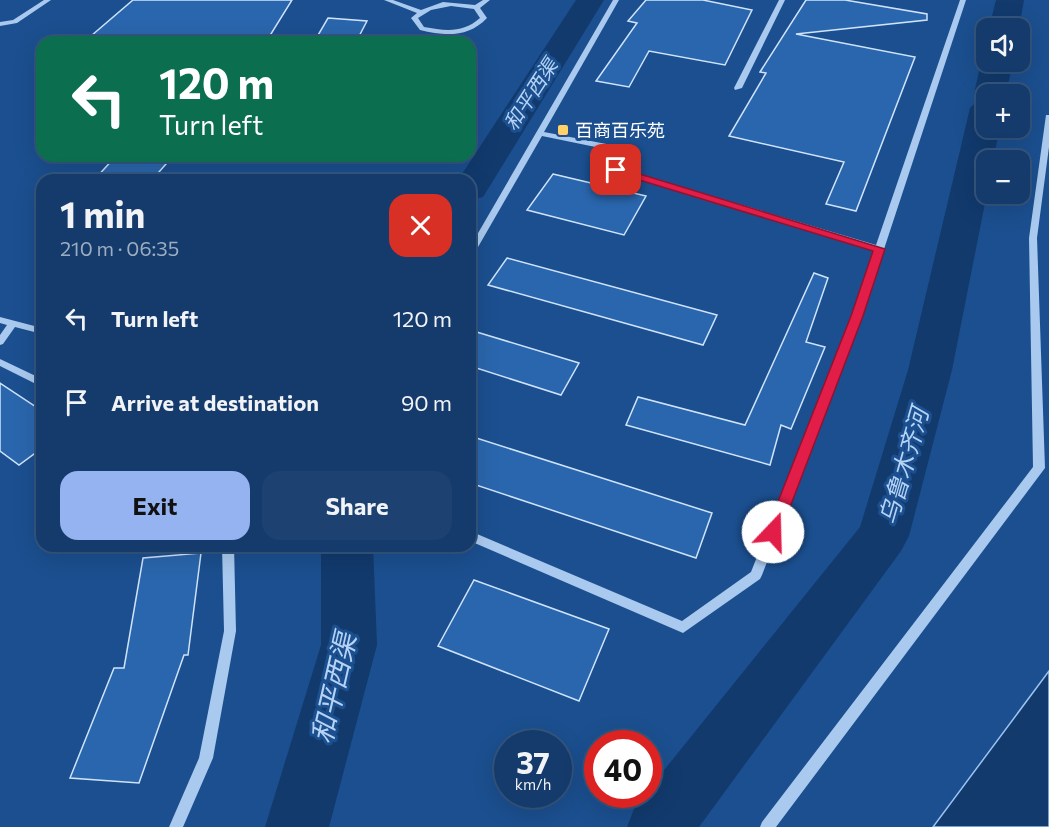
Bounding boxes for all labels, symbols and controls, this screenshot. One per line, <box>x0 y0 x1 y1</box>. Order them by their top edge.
map controls <box>976 18 1030 204</box>
button: sound <box>976 18 1030 72</box>
water label: 和平西渠 <box>498 51 563 134</box>
text: 120 m <box>159 56 274 108</box>
icon: left <box>60 60 138 138</box>
button: + <box>976 84 1030 138</box>
text: Turn left <box>159 108 263 141</box>
place label: 百商百乐苑 <box>575 119 665 141</box>
marker: 百商百乐苑 <box>556 123 570 137</box>
pin <box>590 144 641 195</box>
button: − <box>976 150 1030 204</box>
icon: arrive <box>599 153 632 186</box>
text: 1 min <box>60 191 145 235</box>
button: close <box>389 194 452 257</box>
text: 210 m · 06:35 <box>60 236 179 260</box>
icon: left <box>60 302 93 335</box>
text: Turn left <box>111 305 198 332</box>
text: 120 m <box>393 305 452 332</box>
icon: arrive <box>60 386 93 419</box>
text: Arrive at destination <box>111 389 319 416</box>
text: 90 m <box>401 389 452 416</box>
water label: 乌鲁木齐河 <box>873 400 935 528</box>
button: Exit <box>60 471 250 540</box>
button: Share <box>262 471 452 540</box>
position arrow <box>741 500 805 564</box>
water label: 和平西渠 <box>304 626 363 746</box>
speed limit sign: 40 <box>584 730 662 808</box>
text: 37 <box>516 743 550 780</box>
text: km/h <box>515 775 551 793</box>

